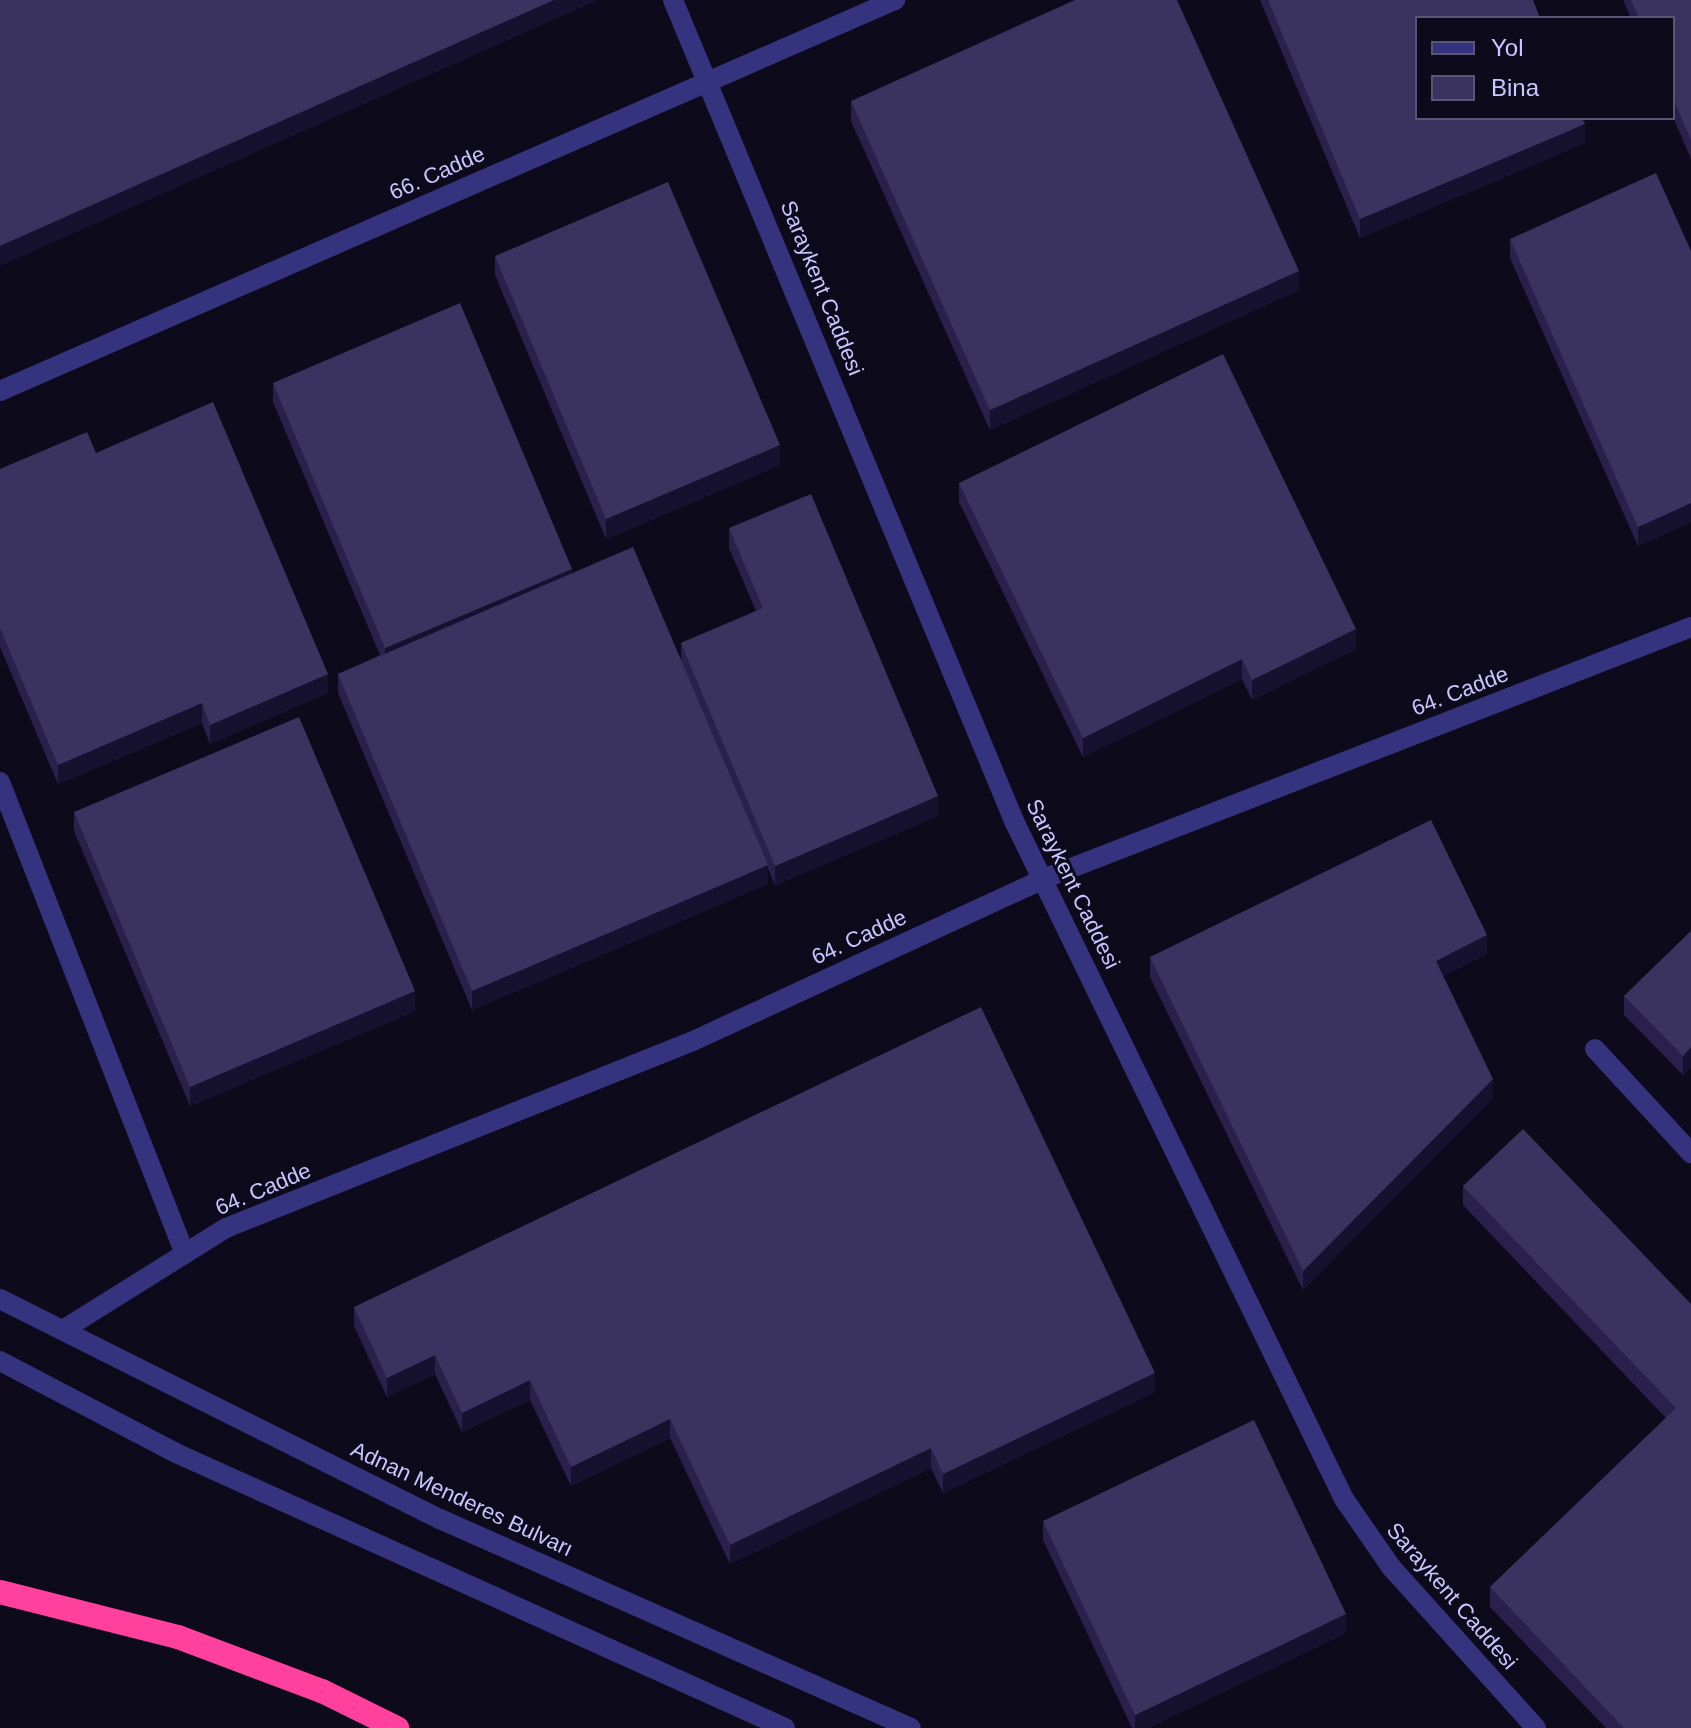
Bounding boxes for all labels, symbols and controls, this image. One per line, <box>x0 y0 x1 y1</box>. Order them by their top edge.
legend <box>1415 16 1675 120</box>
text: Yol <box>1491 34 1523 61</box>
text: Bina <box>1491 74 1539 101</box>
street label: 66. Cadde <box>385 140 489 206</box>
street label: Saraykent Caddesi <box>775 197 869 379</box>
street label: 64. Cadde <box>1408 660 1512 722</box>
street label: Saraykent Caddesi <box>1020 795 1126 973</box>
street label: 64. Cadde <box>807 904 911 970</box>
street label: 64. Cadde <box>211 1157 315 1221</box>
street label: Adnan Menderes Bulvarı <box>347 1436 577 1562</box>
street label: Saraykent Caddesi <box>1381 1517 1523 1675</box>

